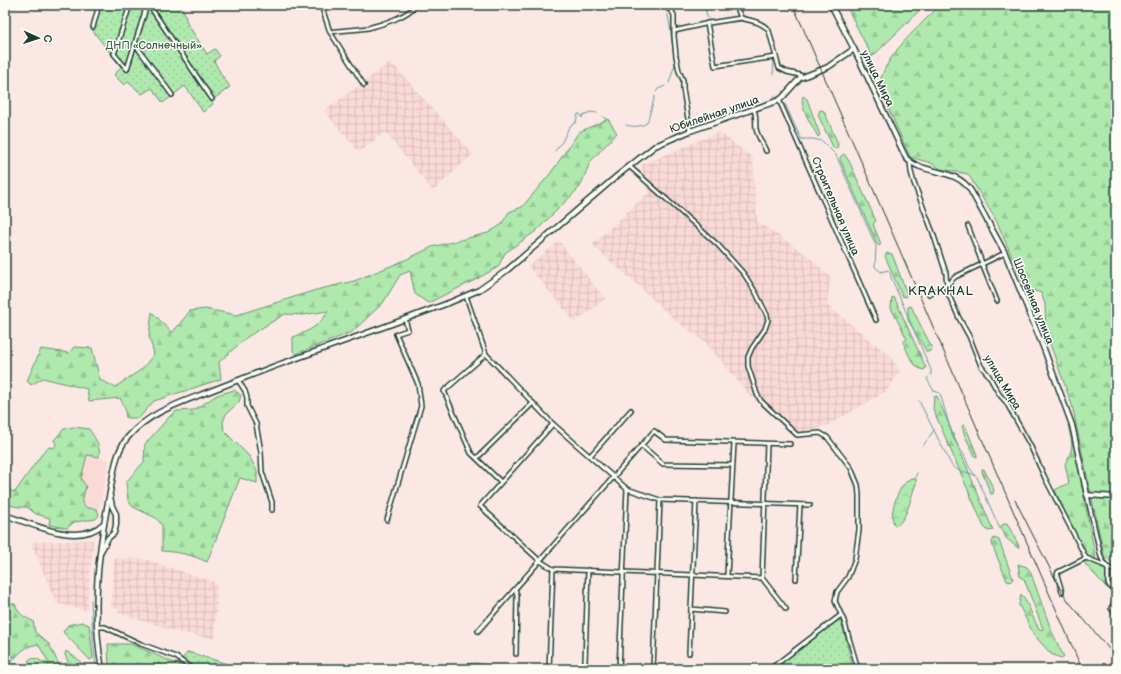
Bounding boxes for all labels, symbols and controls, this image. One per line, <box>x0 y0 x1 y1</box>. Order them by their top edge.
north arrow <box>18 18 58 58</box>
text: С <box>41 34 54 43</box>
park label: ДНП «Солнечный» <box>106 39 202 52</box>
street label: улица Мира <box>858 48 897 109</box>
street label: Юбилейная улица <box>668 93 761 136</box>
street label: Строительная улица <box>809 155 862 258</box>
street label: Шоссейная улица <box>1010 256 1057 347</box>
district label: KRAKHAL <box>908 283 974 299</box>
street label: улица Мира <box>981 353 1024 412</box>

